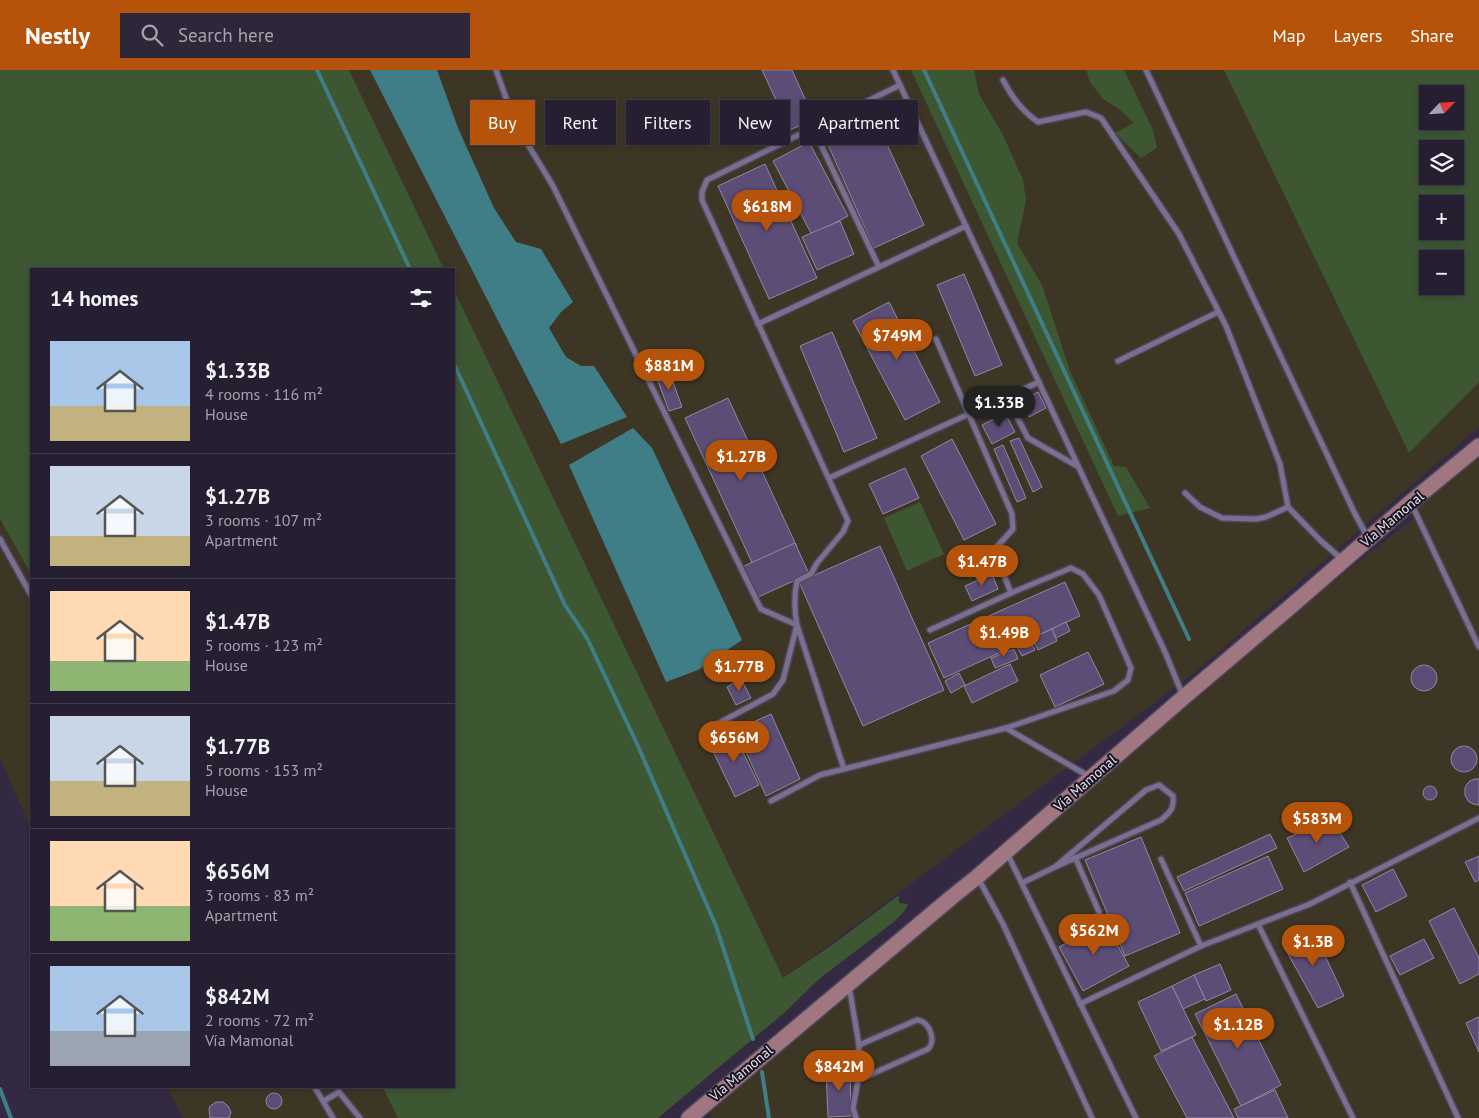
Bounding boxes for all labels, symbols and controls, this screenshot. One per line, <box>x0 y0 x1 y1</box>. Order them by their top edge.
search box <box>120 13 470 58</box>
text: Nestly <box>25 20 90 51</box>
icon: search <box>138 21 166 49</box>
text: Search here <box>178 23 274 47</box>
text: Map <box>1273 24 1305 47</box>
text: Layers <box>1333 24 1382 47</box>
text: Share <box>1410 24 1454 47</box>
north arrow <box>1419 85 1464 130</box>
map controls <box>1419 85 1464 295</box>
chip: Buy <box>470 100 535 145</box>
chip: Rent <box>545 100 616 145</box>
chip: Filters <box>626 100 710 145</box>
chip: New <box>720 100 790 145</box>
chip: Apartment <box>800 100 918 145</box>
button: layers <box>1419 140 1464 185</box>
pin: $618M <box>732 190 802 232</box>
button: + <box>1419 195 1464 240</box>
text: $618M <box>742 196 792 216</box>
button: − <box>1419 250 1464 295</box>
icon: filters <box>407 284 435 312</box>
text: 14 homes <box>50 285 138 312</box>
pin: $749M <box>862 318 932 361</box>
text: $749M <box>872 325 922 345</box>
pin: $881M <box>634 348 704 391</box>
text: $881M <box>644 355 694 375</box>
text: $1.33B <box>205 357 270 384</box>
icon: home <box>90 361 150 421</box>
text: 4 rooms · 116 m² <box>205 384 323 404</box>
pin: $1.33B <box>958 386 1040 428</box>
text: $1.33B <box>974 392 1024 412</box>
text: House <box>205 404 248 424</box>
pin: $1.27B <box>700 440 782 482</box>
text: $1.27B <box>716 446 766 466</box>
text: $1.27B <box>205 483 270 510</box>
icon: home <box>90 486 150 546</box>
street label: Vía Mamonal <box>1356 487 1427 551</box>
text: 3 rooms · 107 m² <box>205 510 322 530</box>
text: Apartment <box>205 530 278 550</box>
pin: $1.47B <box>941 544 1023 587</box>
text: $1.47B <box>957 551 1007 571</box>
text: $1.47B <box>205 608 270 635</box>
icon: home <box>90 611 150 671</box>
pin: $1.49B <box>963 616 1045 658</box>
text: $1.49B <box>979 622 1029 642</box>
text: 5 rooms · 123 m² <box>205 635 323 655</box>
pin: $1.77B <box>698 650 780 692</box>
text: House <box>205 655 248 675</box>
text: $1.77B <box>714 656 764 676</box>
pin: $656M <box>699 720 769 763</box>
text: $656M <box>709 727 759 747</box>
text: $1.77B <box>205 733 270 760</box>
icon: home <box>90 736 150 796</box>
street label: Vía Mamonal <box>1049 751 1120 816</box>
text: 5 rooms · 153 m² <box>205 760 323 780</box>
text: House <box>205 780 248 800</box>
pin: $583M <box>1282 802 1352 844</box>
text: $583M <box>1292 808 1342 828</box>
text: $656M <box>205 858 269 885</box>
icon: home <box>90 861 150 921</box>
text: 3 rooms · 83 m² <box>205 885 314 905</box>
text: Apartment <box>205 905 278 925</box>
pin: $562M <box>1059 914 1129 956</box>
text: $562M <box>1069 920 1119 940</box>
pin: $1.3B <box>1278 924 1348 967</box>
text: $1.3B <box>1293 931 1333 951</box>
text: $842M <box>205 983 269 1010</box>
icon: home <box>90 986 150 1046</box>
pin: $1.12B <box>1197 1008 1279 1050</box>
text: 2 rooms · 72 m² <box>205 1010 314 1030</box>
text: $1.12B <box>1213 1014 1263 1034</box>
text: Vía Mamonal <box>205 1030 293 1050</box>
street label: Vía Mamonal <box>705 1041 776 1105</box>
pin: $842M <box>804 1050 874 1092</box>
text: $842M <box>814 1056 864 1076</box>

